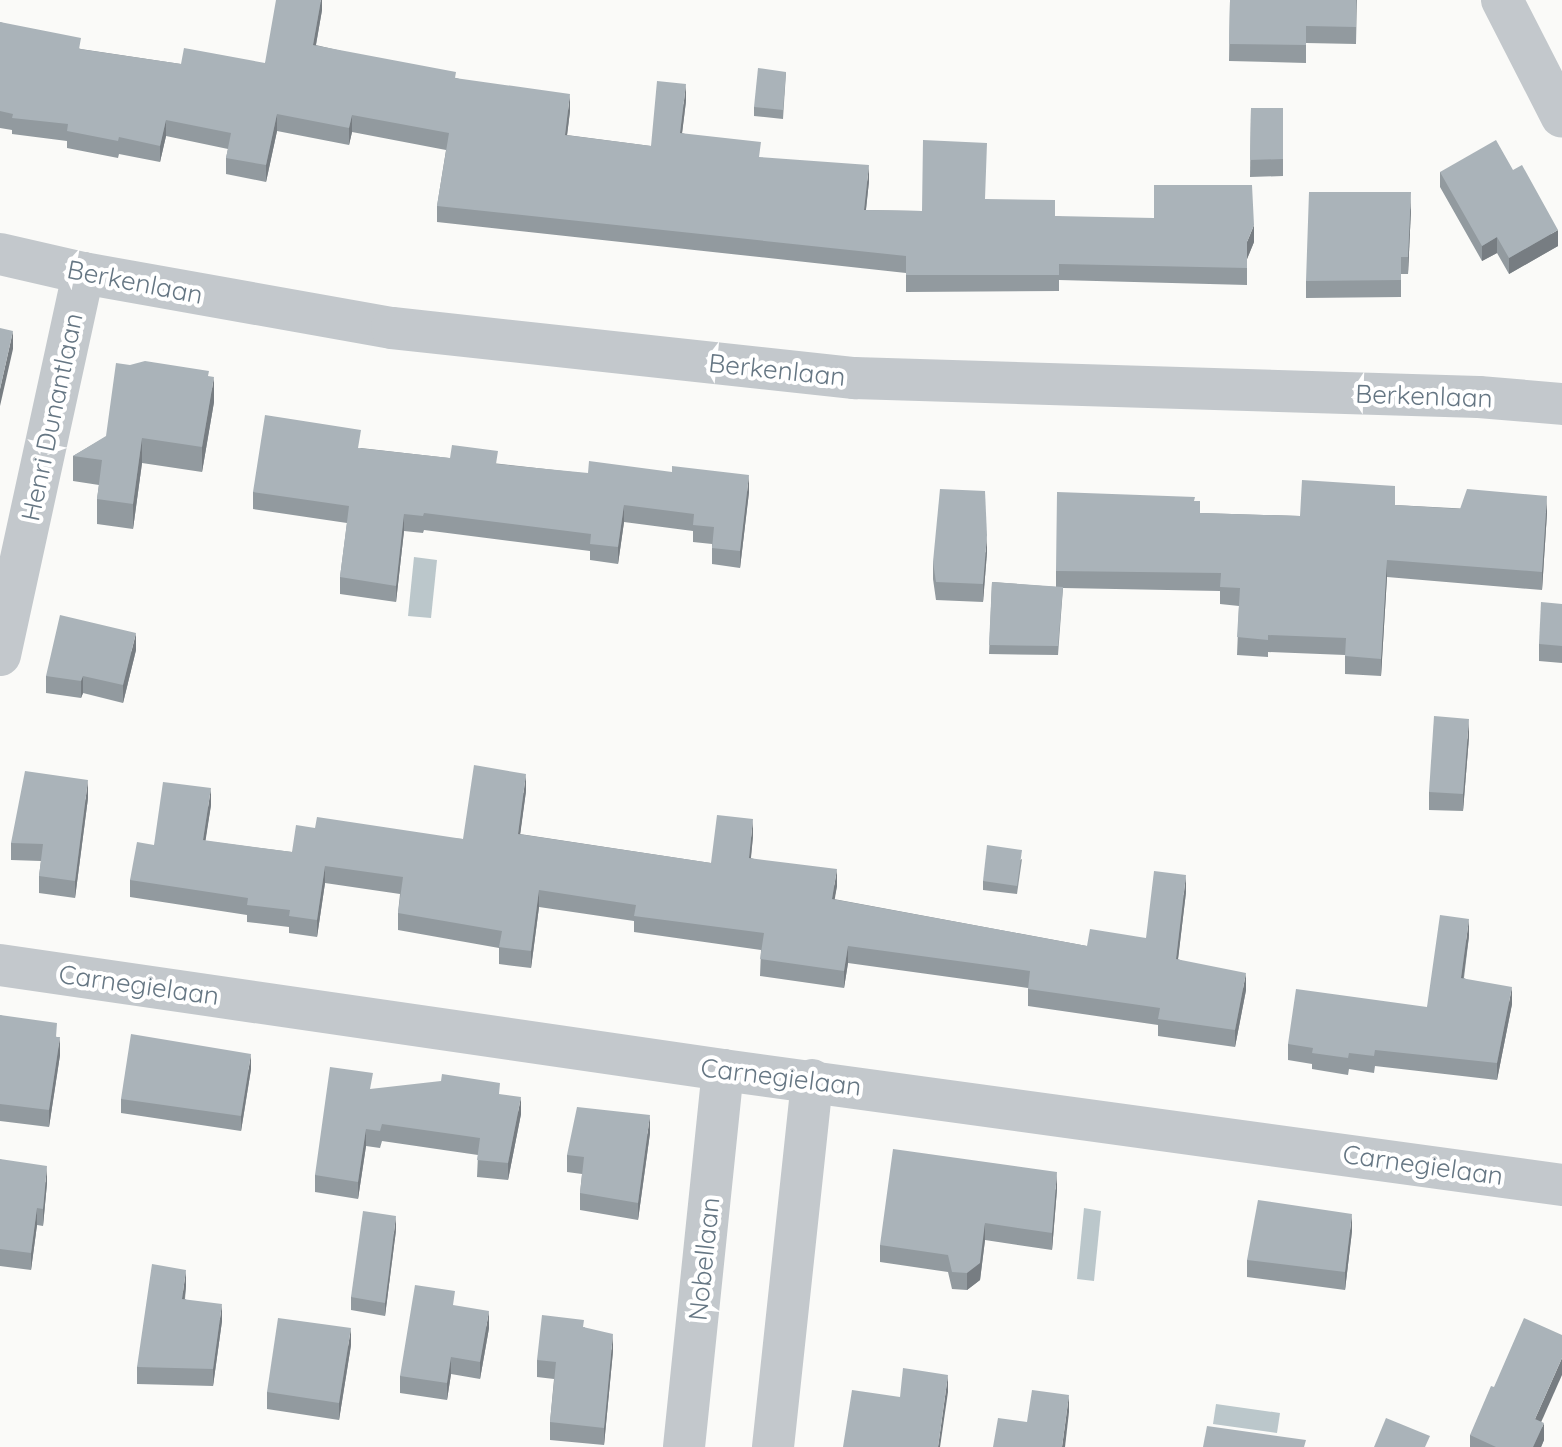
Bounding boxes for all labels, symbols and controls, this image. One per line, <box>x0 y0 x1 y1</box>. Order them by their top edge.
street label: Berkenlaan <box>65 254 205 310</box>
street label: Henri Dunantlaan <box>15 310 89 524</box>
street label: Berkenlaan <box>707 347 847 393</box>
street label: Berkenlaan <box>1355 378 1493 414</box>
street label: Carnegielaan <box>57 958 221 1012</box>
street label: Carnegielaan <box>699 1052 863 1102</box>
street label: Carnegielaan <box>1341 1138 1505 1192</box>
street label: Nobellaan <box>682 1196 726 1322</box>

